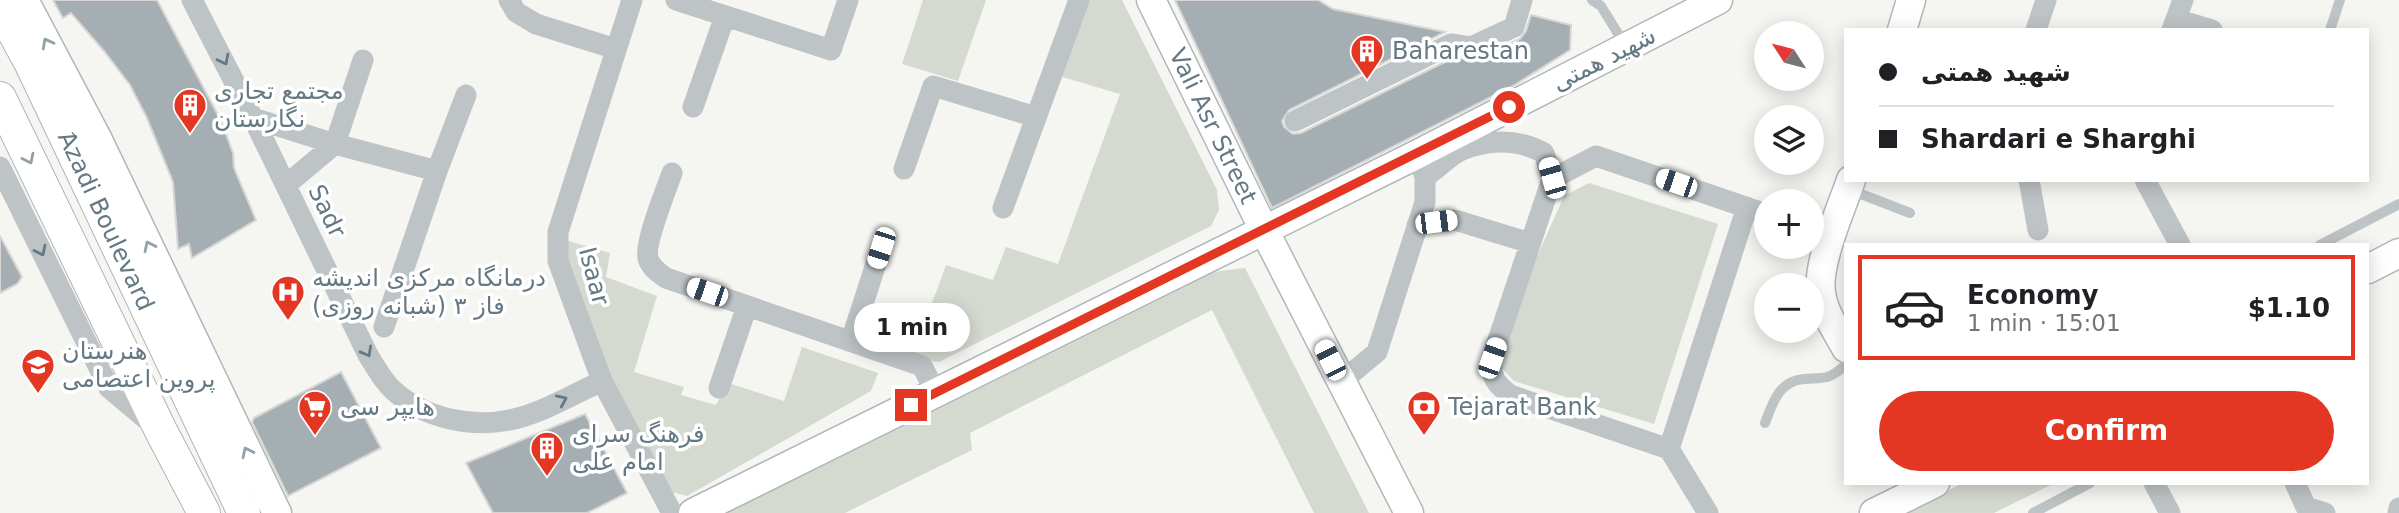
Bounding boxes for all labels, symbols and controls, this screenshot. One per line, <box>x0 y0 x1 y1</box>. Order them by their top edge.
street label: شهید همتی <box>1548 21 1660 97</box>
north arrow <box>1754 21 1824 91</box>
map controls <box>1754 21 1824 343</box>
building icon: Baharestan <box>1348 32 1386 81</box>
place label: Baharestan <box>1392 37 1529 65</box>
one-way arrow <box>42 38 55 50</box>
street label: Vali Asr Street <box>1163 44 1263 208</box>
one-way arrow <box>216 53 229 65</box>
text: شهید همتی <box>1921 57 2071 87</box>
place label: مجتمع تجاری نگارستان <box>214 77 344 133</box>
building icon: مجتمع تجاری نگارستان <box>171 86 209 135</box>
route start <box>1493 91 1525 123</box>
button: layers <box>1754 105 1824 175</box>
text: Shardari e Sharghi <box>1921 124 2196 154</box>
street label: َAzadi Boulevard <box>52 127 160 315</box>
one-way arrow <box>21 152 35 164</box>
car <box>1537 155 1568 201</box>
car <box>1653 166 1700 200</box>
street label: Sadr <box>302 180 352 242</box>
button: + <box>1754 189 1824 259</box>
car <box>1414 209 1459 235</box>
car <box>865 225 898 271</box>
one-way arrow <box>144 241 158 253</box>
one-way arrow <box>33 244 47 256</box>
street label: Isaar <box>573 244 615 308</box>
place label: درمانگاه مرکزی اندیشه فاز ۳ (شبانه روزی) <box>312 264 546 320</box>
hospital icon: درمانگاه مرکزی اندیشه فاز ۳ (شبانه روزی) <box>269 273 307 322</box>
button: − <box>1754 273 1824 343</box>
car <box>684 275 731 309</box>
icon: car <box>1883 276 1946 339</box>
text: Economy <box>1967 280 2098 310</box>
text: $1.10 <box>2248 293 2330 323</box>
callout: 1 min <box>853 304 969 352</box>
text: 1 min · 15:01 <box>1967 310 2121 336</box>
text: 1 min <box>876 314 948 340</box>
car <box>1476 335 1509 381</box>
place label: هنرستان پروین اعتصامی <box>62 337 215 393</box>
car <box>1312 337 1349 383</box>
one-way arrow <box>359 345 372 358</box>
school or university icon: هنرستان پروین اعتصامی <box>19 346 57 395</box>
supermarket icon: هایپر سی <box>296 388 334 437</box>
bank icon: Tejarat Bank <box>1405 388 1443 437</box>
route end <box>895 389 927 421</box>
button: Confirm <box>1879 391 2334 471</box>
place label: هایپر سی <box>340 393 435 421</box>
place label: Tejarat Bank <box>1447 393 1597 421</box>
one-way arrow <box>555 394 567 408</box>
place label: فرهنگ سرای امام علی <box>572 420 705 476</box>
building icon: فرهنگ سرای امام علی <box>528 429 566 478</box>
one-way arrow <box>242 447 256 459</box>

